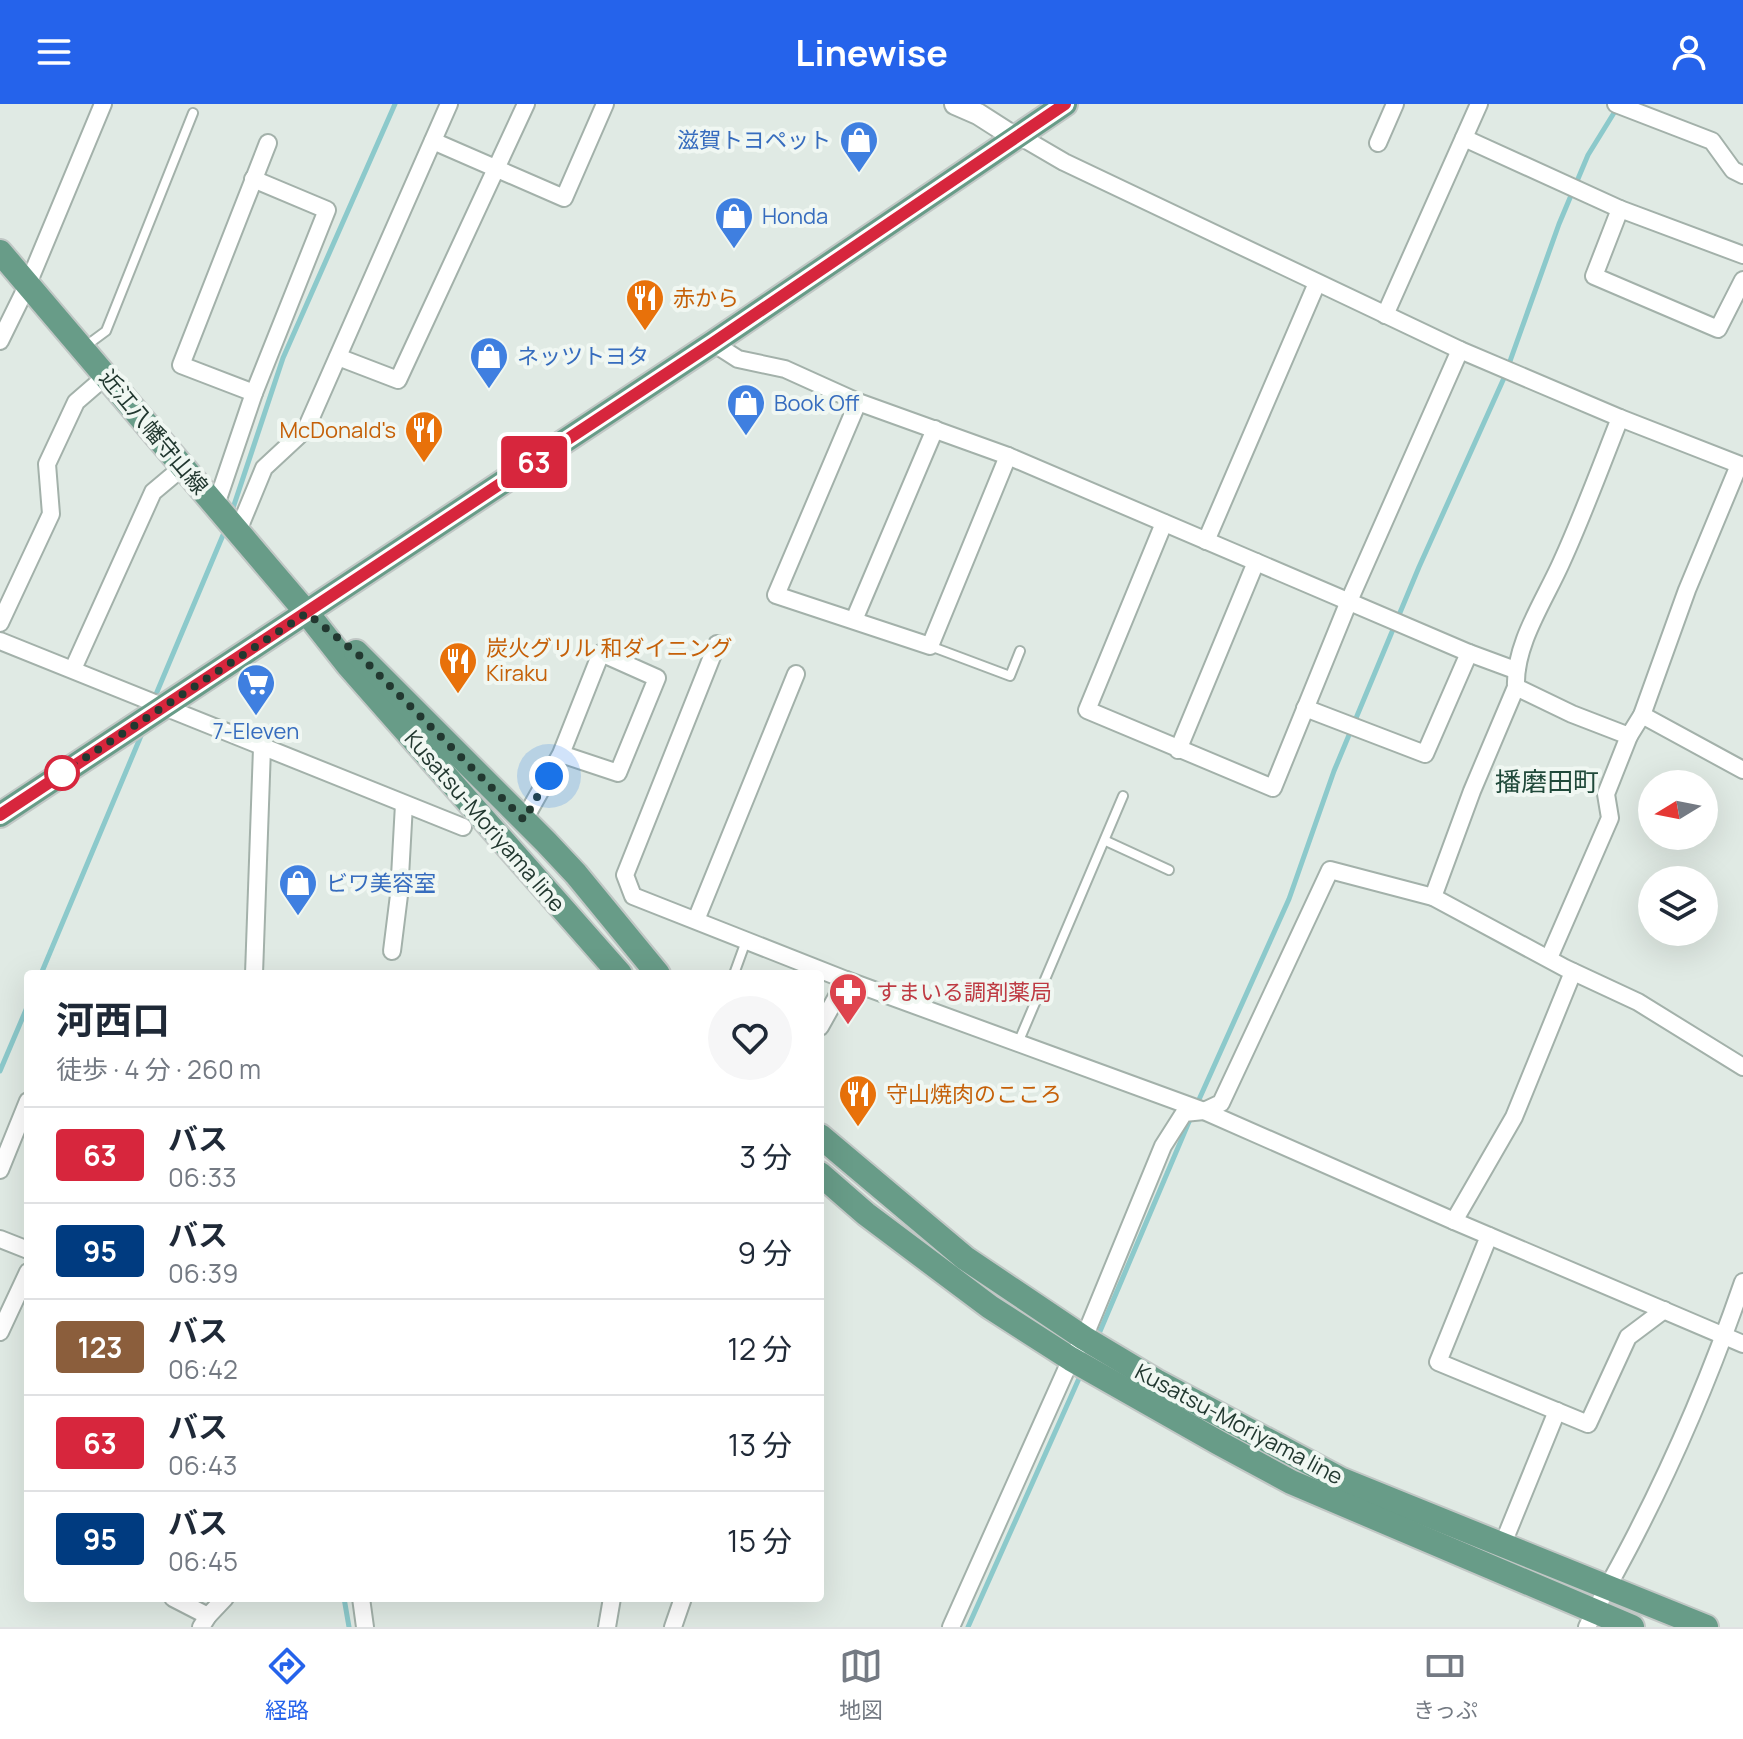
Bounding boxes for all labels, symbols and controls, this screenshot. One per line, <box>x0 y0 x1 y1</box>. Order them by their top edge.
text: Linewise <box>795 28 948 77</box>
icon: menu <box>32 30 76 74</box>
icon: person <box>1667 30 1711 74</box>
shop icon: 滋賀トヨペット <box>838 119 880 174</box>
place label: 滋賀トヨペット <box>677 125 831 155</box>
shop icon: Honda <box>713 195 755 250</box>
place label: Honda <box>762 201 828 231</box>
restaurant icon: 赤から <box>624 277 666 332</box>
place label: 赤から <box>673 283 739 313</box>
shop icon: ネッツトヨタ <box>468 335 510 390</box>
place label: ネッツトヨタ <box>517 341 649 371</box>
street label: 近江八幡守山線 <box>93 363 215 501</box>
shop icon: Book Off <box>725 382 767 437</box>
place label: Book Off <box>774 388 860 418</box>
restaurant icon: McDonald's <box>403 409 445 464</box>
place label: McDonald's <box>280 415 396 445</box>
line badge: 63 <box>498 436 570 488</box>
text: 63 <box>517 443 551 481</box>
place label: 炭火グリル 和ダイニング Kiraku <box>486 633 732 688</box>
restaurant icon: 炭火グリル 和ダイニング Kiraku <box>437 640 479 695</box>
supermarket icon: 7-Eleven <box>235 662 277 717</box>
place label: 7-Eleven <box>213 716 299 746</box>
street label: Kusatsu-Moriyama line <box>398 724 572 918</box>
unlabelled marker <box>45 756 79 790</box>
your location <box>529 756 569 796</box>
district label: 播磨田町 <box>1495 763 1599 799</box>
north arrow <box>1638 770 1718 850</box>
map controls <box>1638 770 1718 946</box>
shop icon: ビワ美容室 <box>277 862 319 917</box>
button: layers <box>1638 866 1718 946</box>
place label: ビワ美容室 <box>326 868 436 898</box>
pharmacy icon: すまいる調剤薬局 <box>827 971 869 1026</box>
place label: すまいる調剤薬局 <box>876 977 1052 1007</box>
text: 河西口 <box>56 993 170 1045</box>
button: heart <box>708 996 792 1080</box>
text: 徒歩 · 4 分 · 260 m <box>56 1051 261 1087</box>
restaurant icon: 守山焼肉のこころ <box>837 1073 879 1128</box>
place label: 守山焼肉のこころ <box>886 1079 1062 1109</box>
text: バス <box>168 1118 228 1159</box>
text: 63 <box>83 1136 117 1174</box>
text: 3 分 <box>739 1136 792 1177</box>
text: 06:33 <box>168 1159 237 1195</box>
text: バス <box>168 1214 228 1255</box>
text: 95 <box>83 1232 117 1270</box>
text: 9 分 <box>737 1232 792 1273</box>
text: 06:39 <box>168 1255 238 1291</box>
text: バス <box>168 1310 228 1351</box>
text: 123 <box>77 1328 123 1366</box>
text: 12 分 <box>727 1328 792 1369</box>
text: 06:42 <box>168 1351 238 1387</box>
street label: Kusatsu-Moriyama line <box>1130 1356 1348 1492</box>
text: バス <box>168 1406 228 1447</box>
text: 63 <box>83 1424 117 1462</box>
text: 13 分 <box>728 1424 792 1465</box>
text: 06:43 <box>168 1447 237 1483</box>
text: バス <box>168 1502 228 1543</box>
text: 95 <box>83 1520 117 1558</box>
text: 15 分 <box>727 1520 792 1561</box>
text: 06:45 <box>168 1543 238 1579</box>
tab: 経路 <box>265 1644 309 1725</box>
tab: 地図 <box>839 1644 883 1725</box>
tab: きっぷ <box>1413 1644 1478 1725</box>

